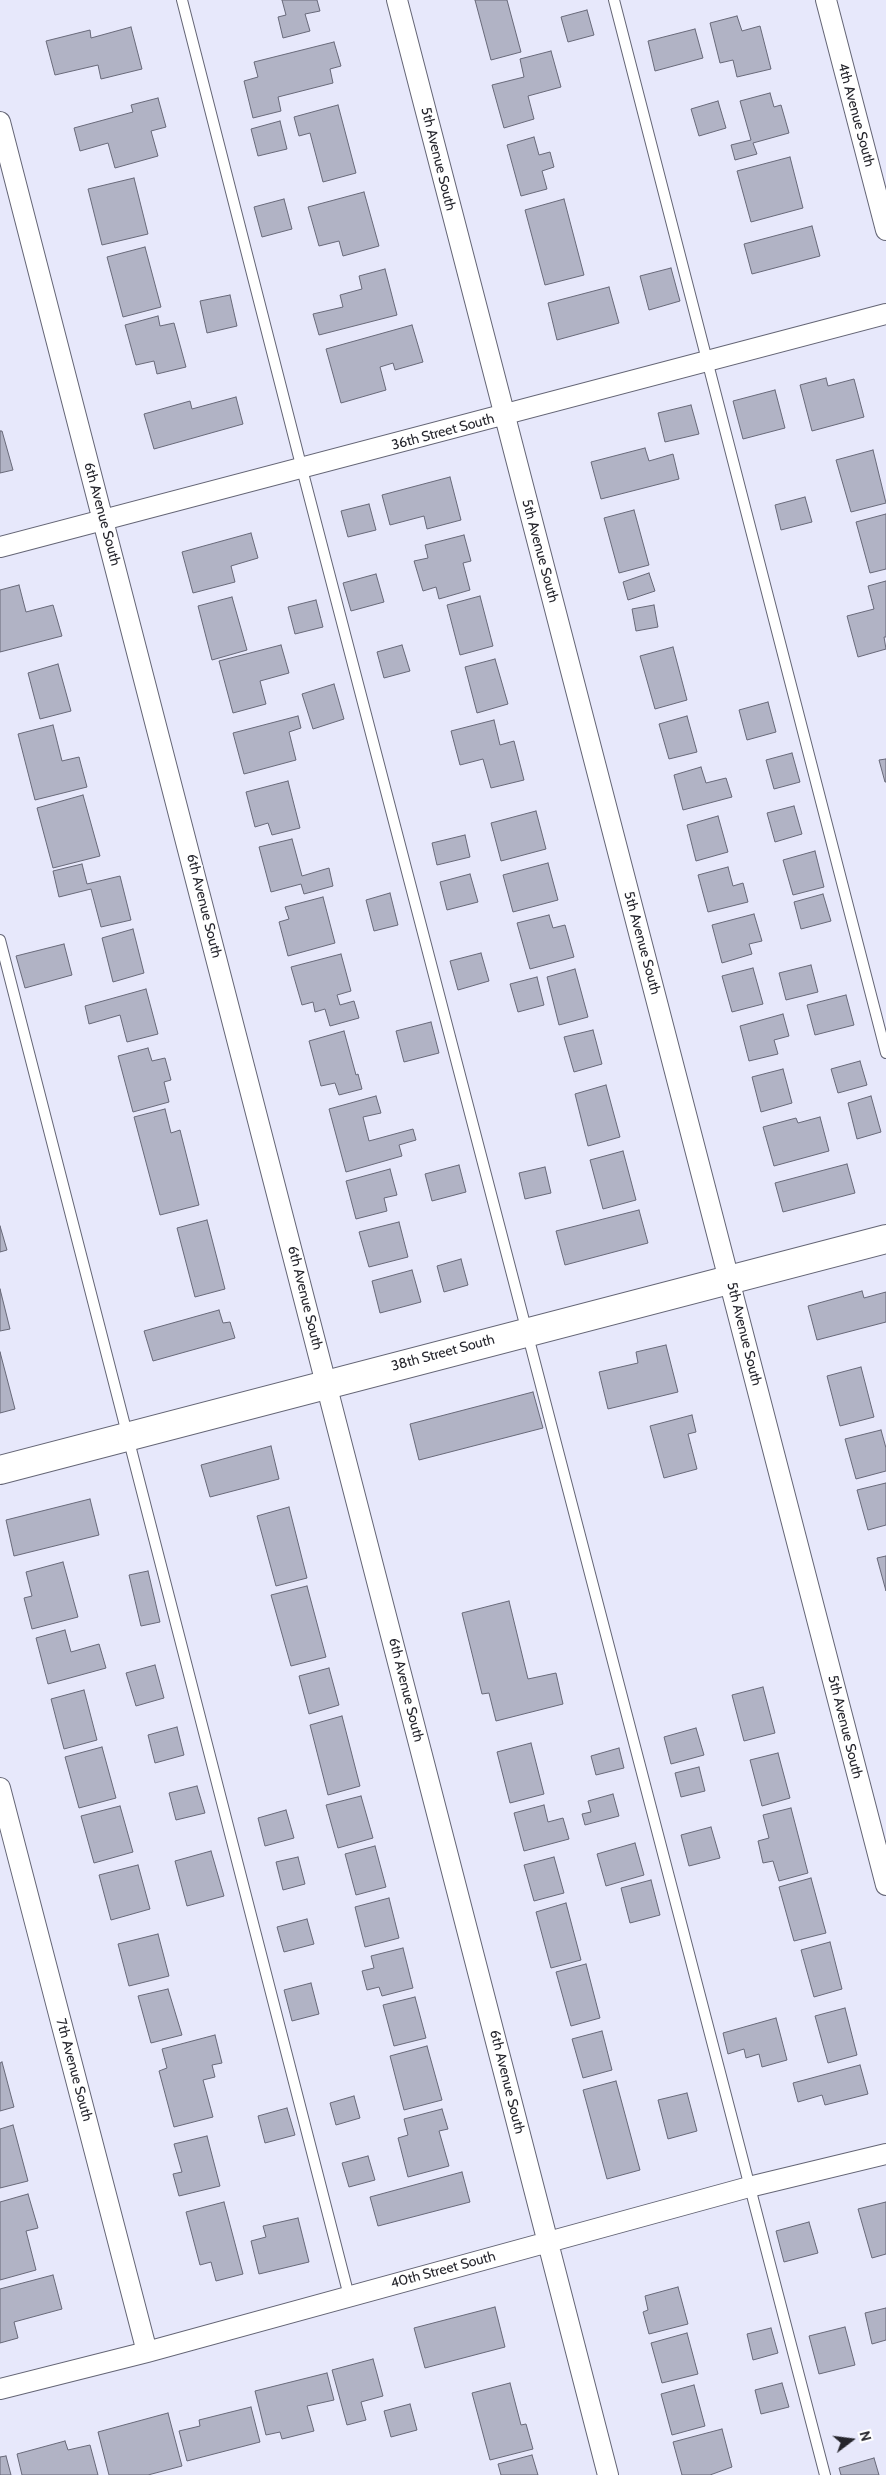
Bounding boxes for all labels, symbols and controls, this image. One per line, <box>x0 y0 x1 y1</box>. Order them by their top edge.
street label: 4th Avenue South <box>834 61 878 169</box>
street label: 5th Avenue South <box>417 105 459 213</box>
street label: 36th Street South <box>390 410 496 454</box>
street label: 6th Avenue South <box>80 460 124 568</box>
street label: 5th Avenue South <box>518 498 562 604</box>
street label: 6th Avenue South <box>183 852 225 960</box>
street label: 5th Avenue South <box>620 890 664 996</box>
street label: 6th Avenue South <box>284 1244 326 1352</box>
street label: 5th Avenue South <box>723 1280 765 1388</box>
street label: 38th Street South <box>390 1331 496 1375</box>
street label: 6th Avenue South <box>385 1636 427 1744</box>
street label: 5th Avenue South <box>824 1673 866 1781</box>
street label: 7th Avenue South <box>52 2017 96 2123</box>
street label: 6th Avenue South <box>486 2028 528 2136</box>
street label: 40th Street South <box>389 2248 497 2292</box>
north arrow <box>826 2415 876 2465</box>
text: N <box>856 2429 875 2443</box>

